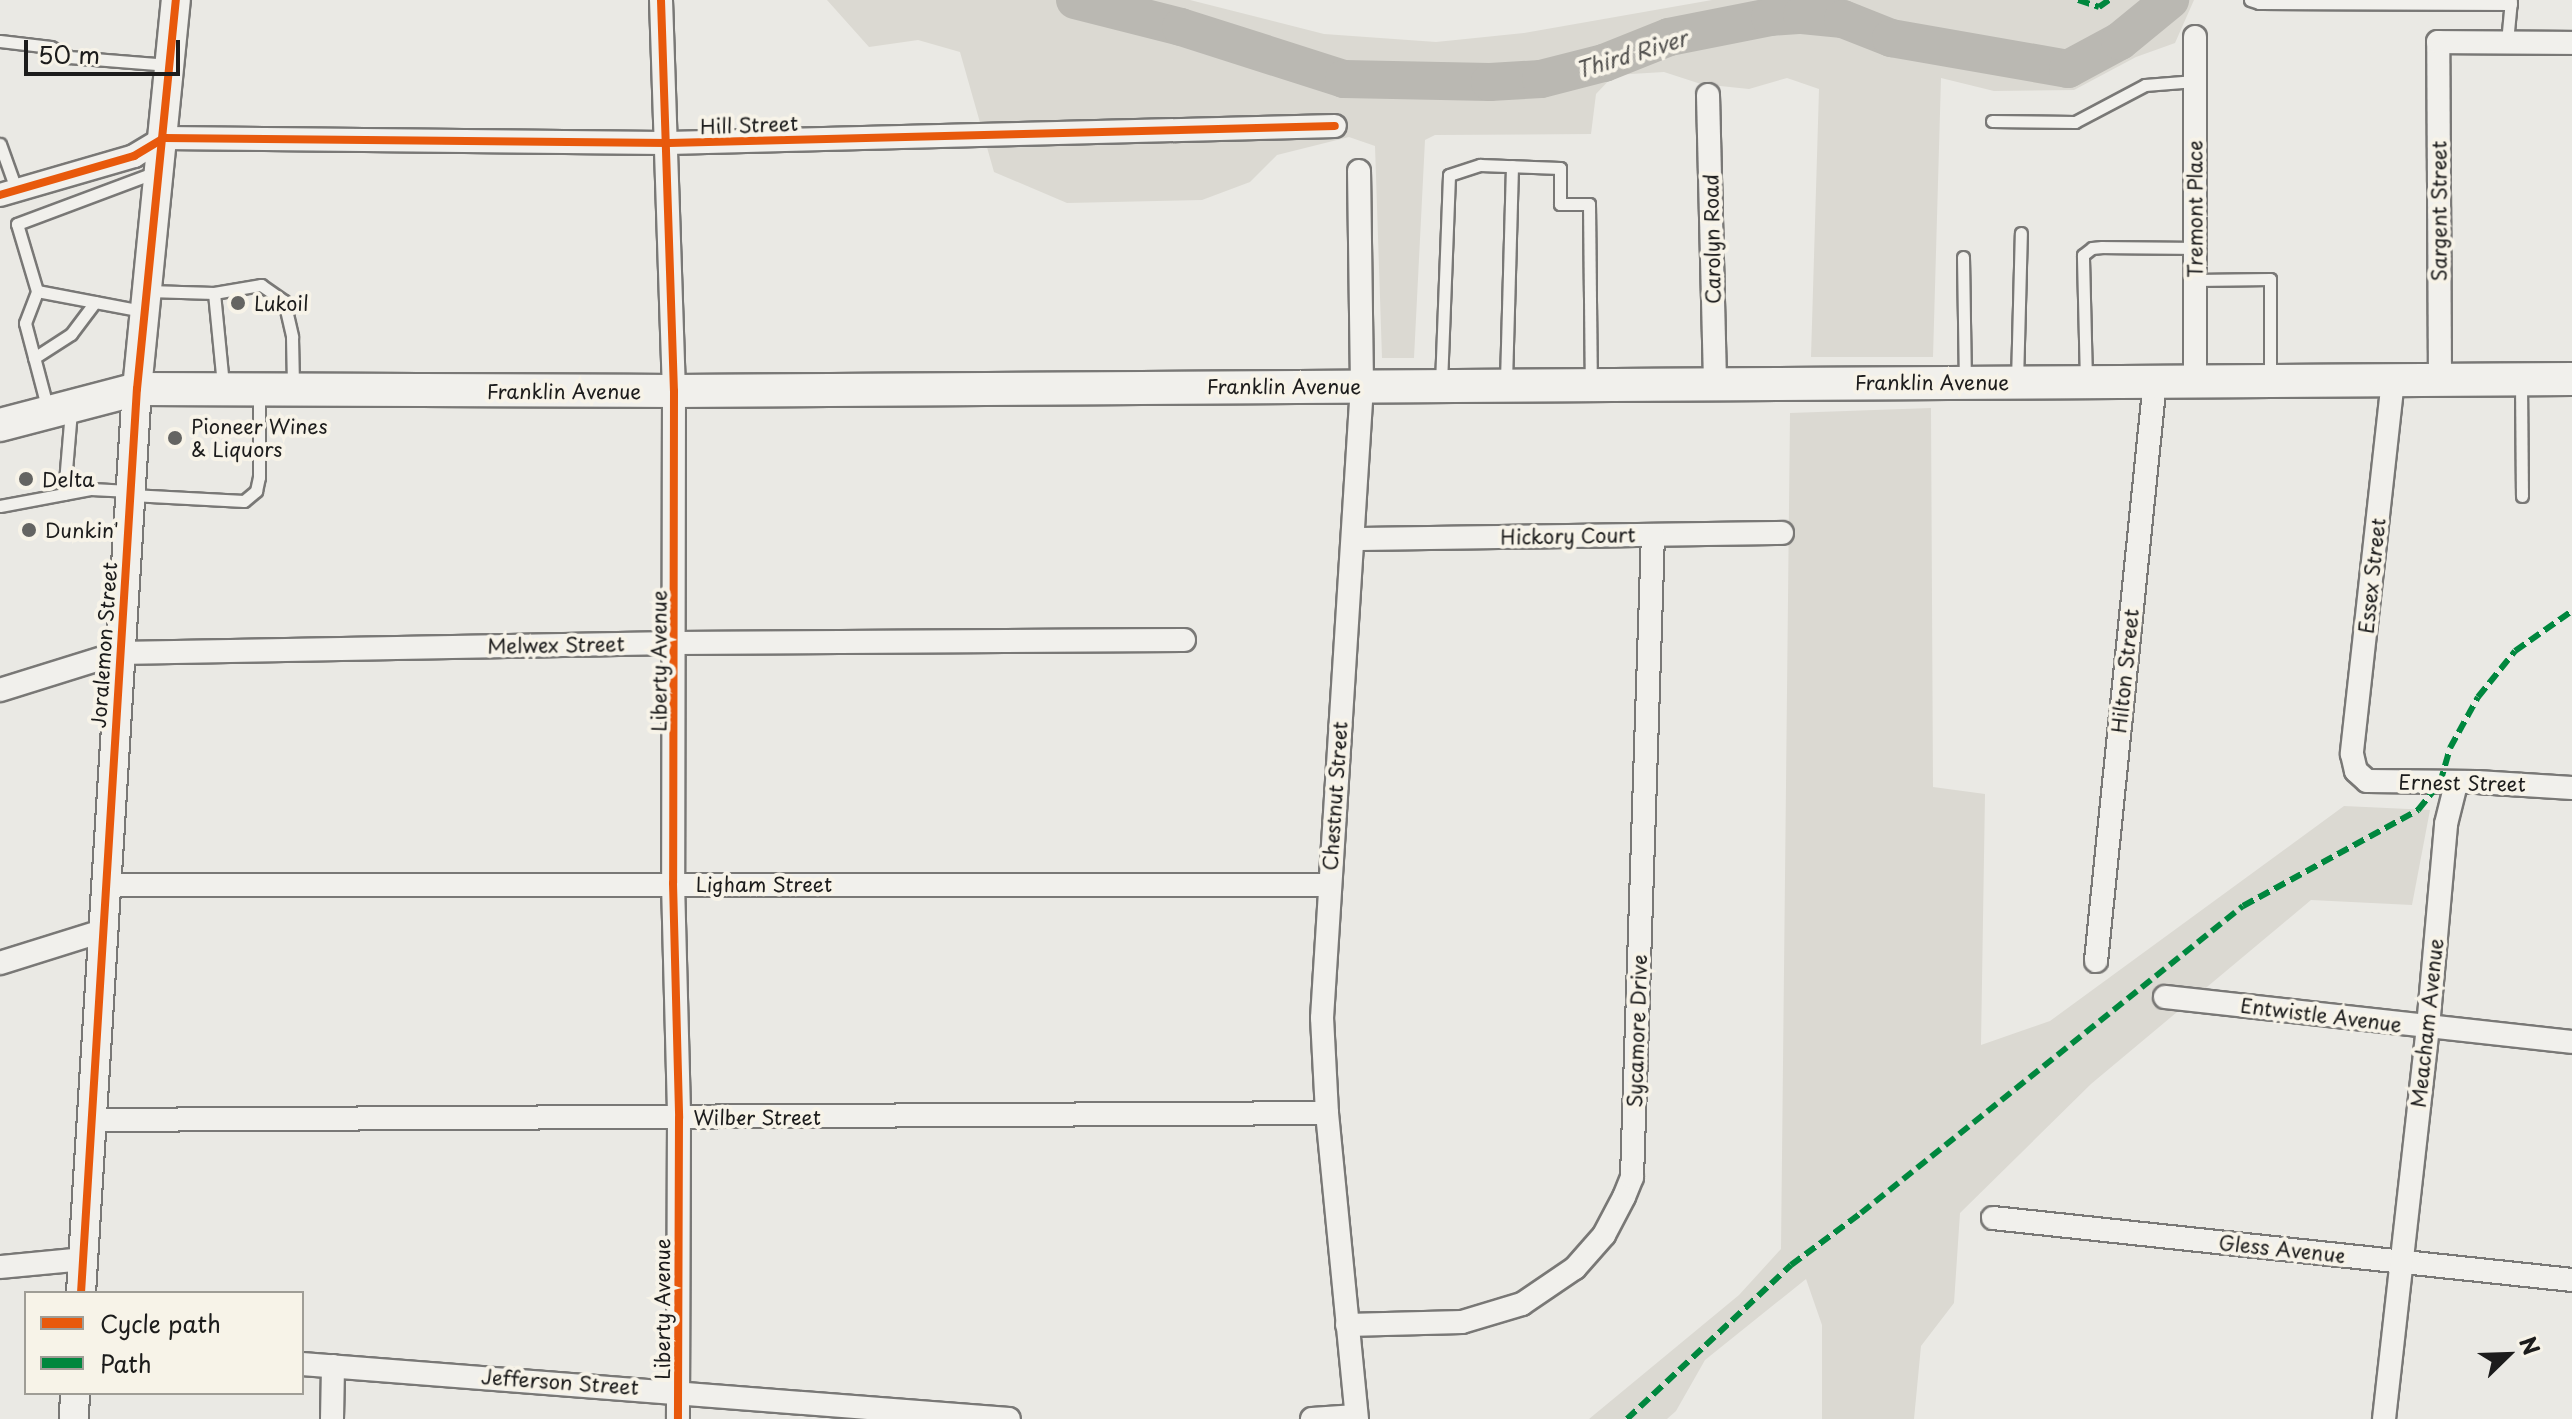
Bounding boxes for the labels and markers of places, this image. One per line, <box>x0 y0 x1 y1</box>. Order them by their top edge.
place label: Lukoil <box>254 291 309 315</box>
marker: Lukoil <box>229 294 247 312</box>
place label: Pioneer Wines & Liquors <box>191 414 328 461</box>
marker: Pioneer Wines & Liquors <box>166 429 184 447</box>
place label: Delta <box>42 467 95 491</box>
marker: Delta <box>17 470 35 488</box>
place label: Dunkin' <box>45 518 119 542</box>
marker: Dunkin' <box>20 521 38 539</box>

